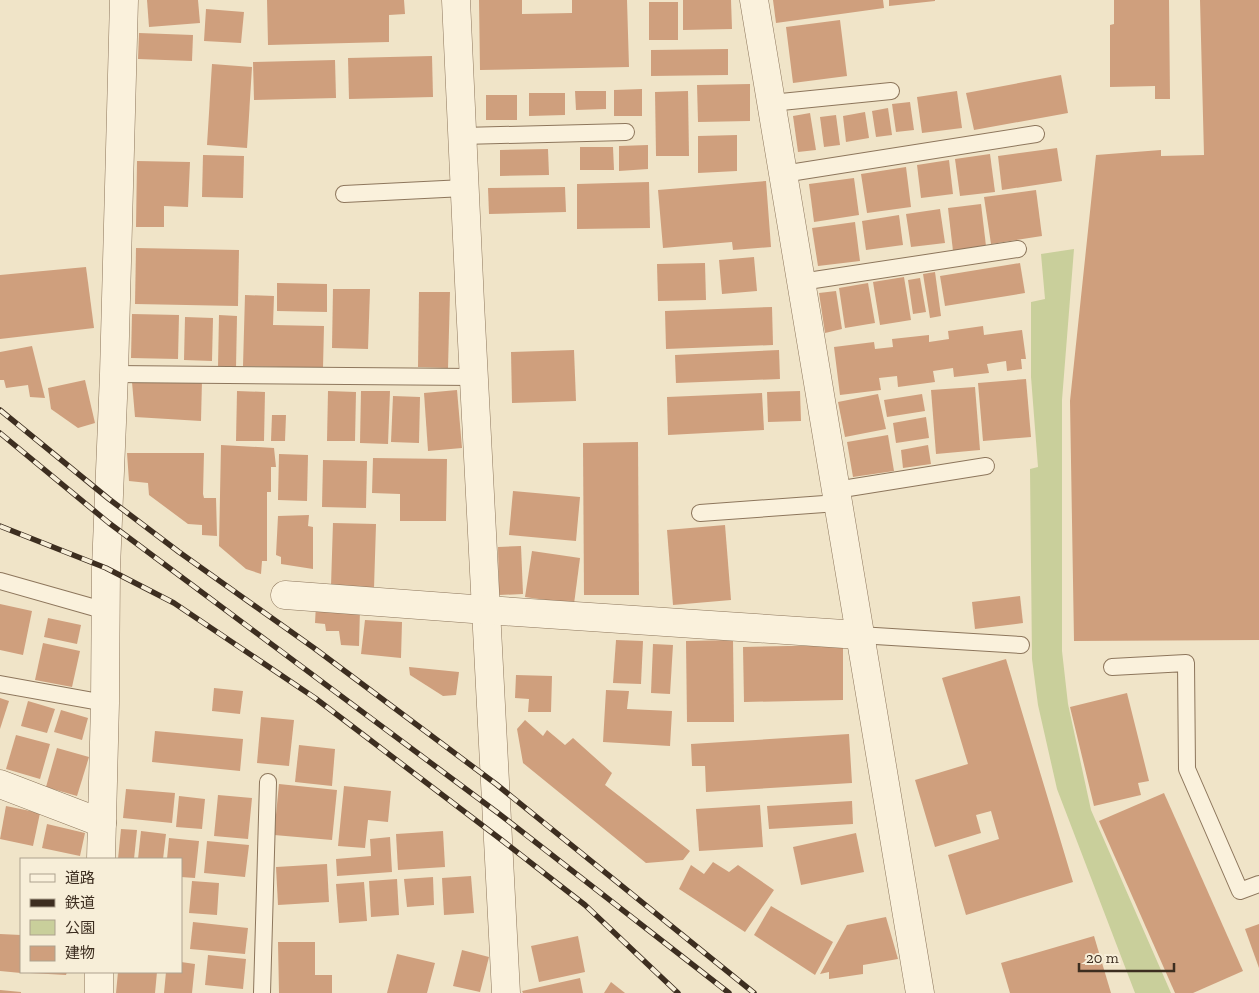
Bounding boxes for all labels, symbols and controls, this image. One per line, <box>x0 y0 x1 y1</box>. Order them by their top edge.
legend <box>20 858 182 973</box>
text: 道路 <box>65 869 95 887</box>
text: 鉄道 <box>65 894 95 912</box>
text: 公園 <box>65 919 95 937</box>
scale bar <box>1079 940 1174 972</box>
text: 建物 <box>65 944 95 962</box>
text: 20 m <box>1086 949 1119 967</box>

